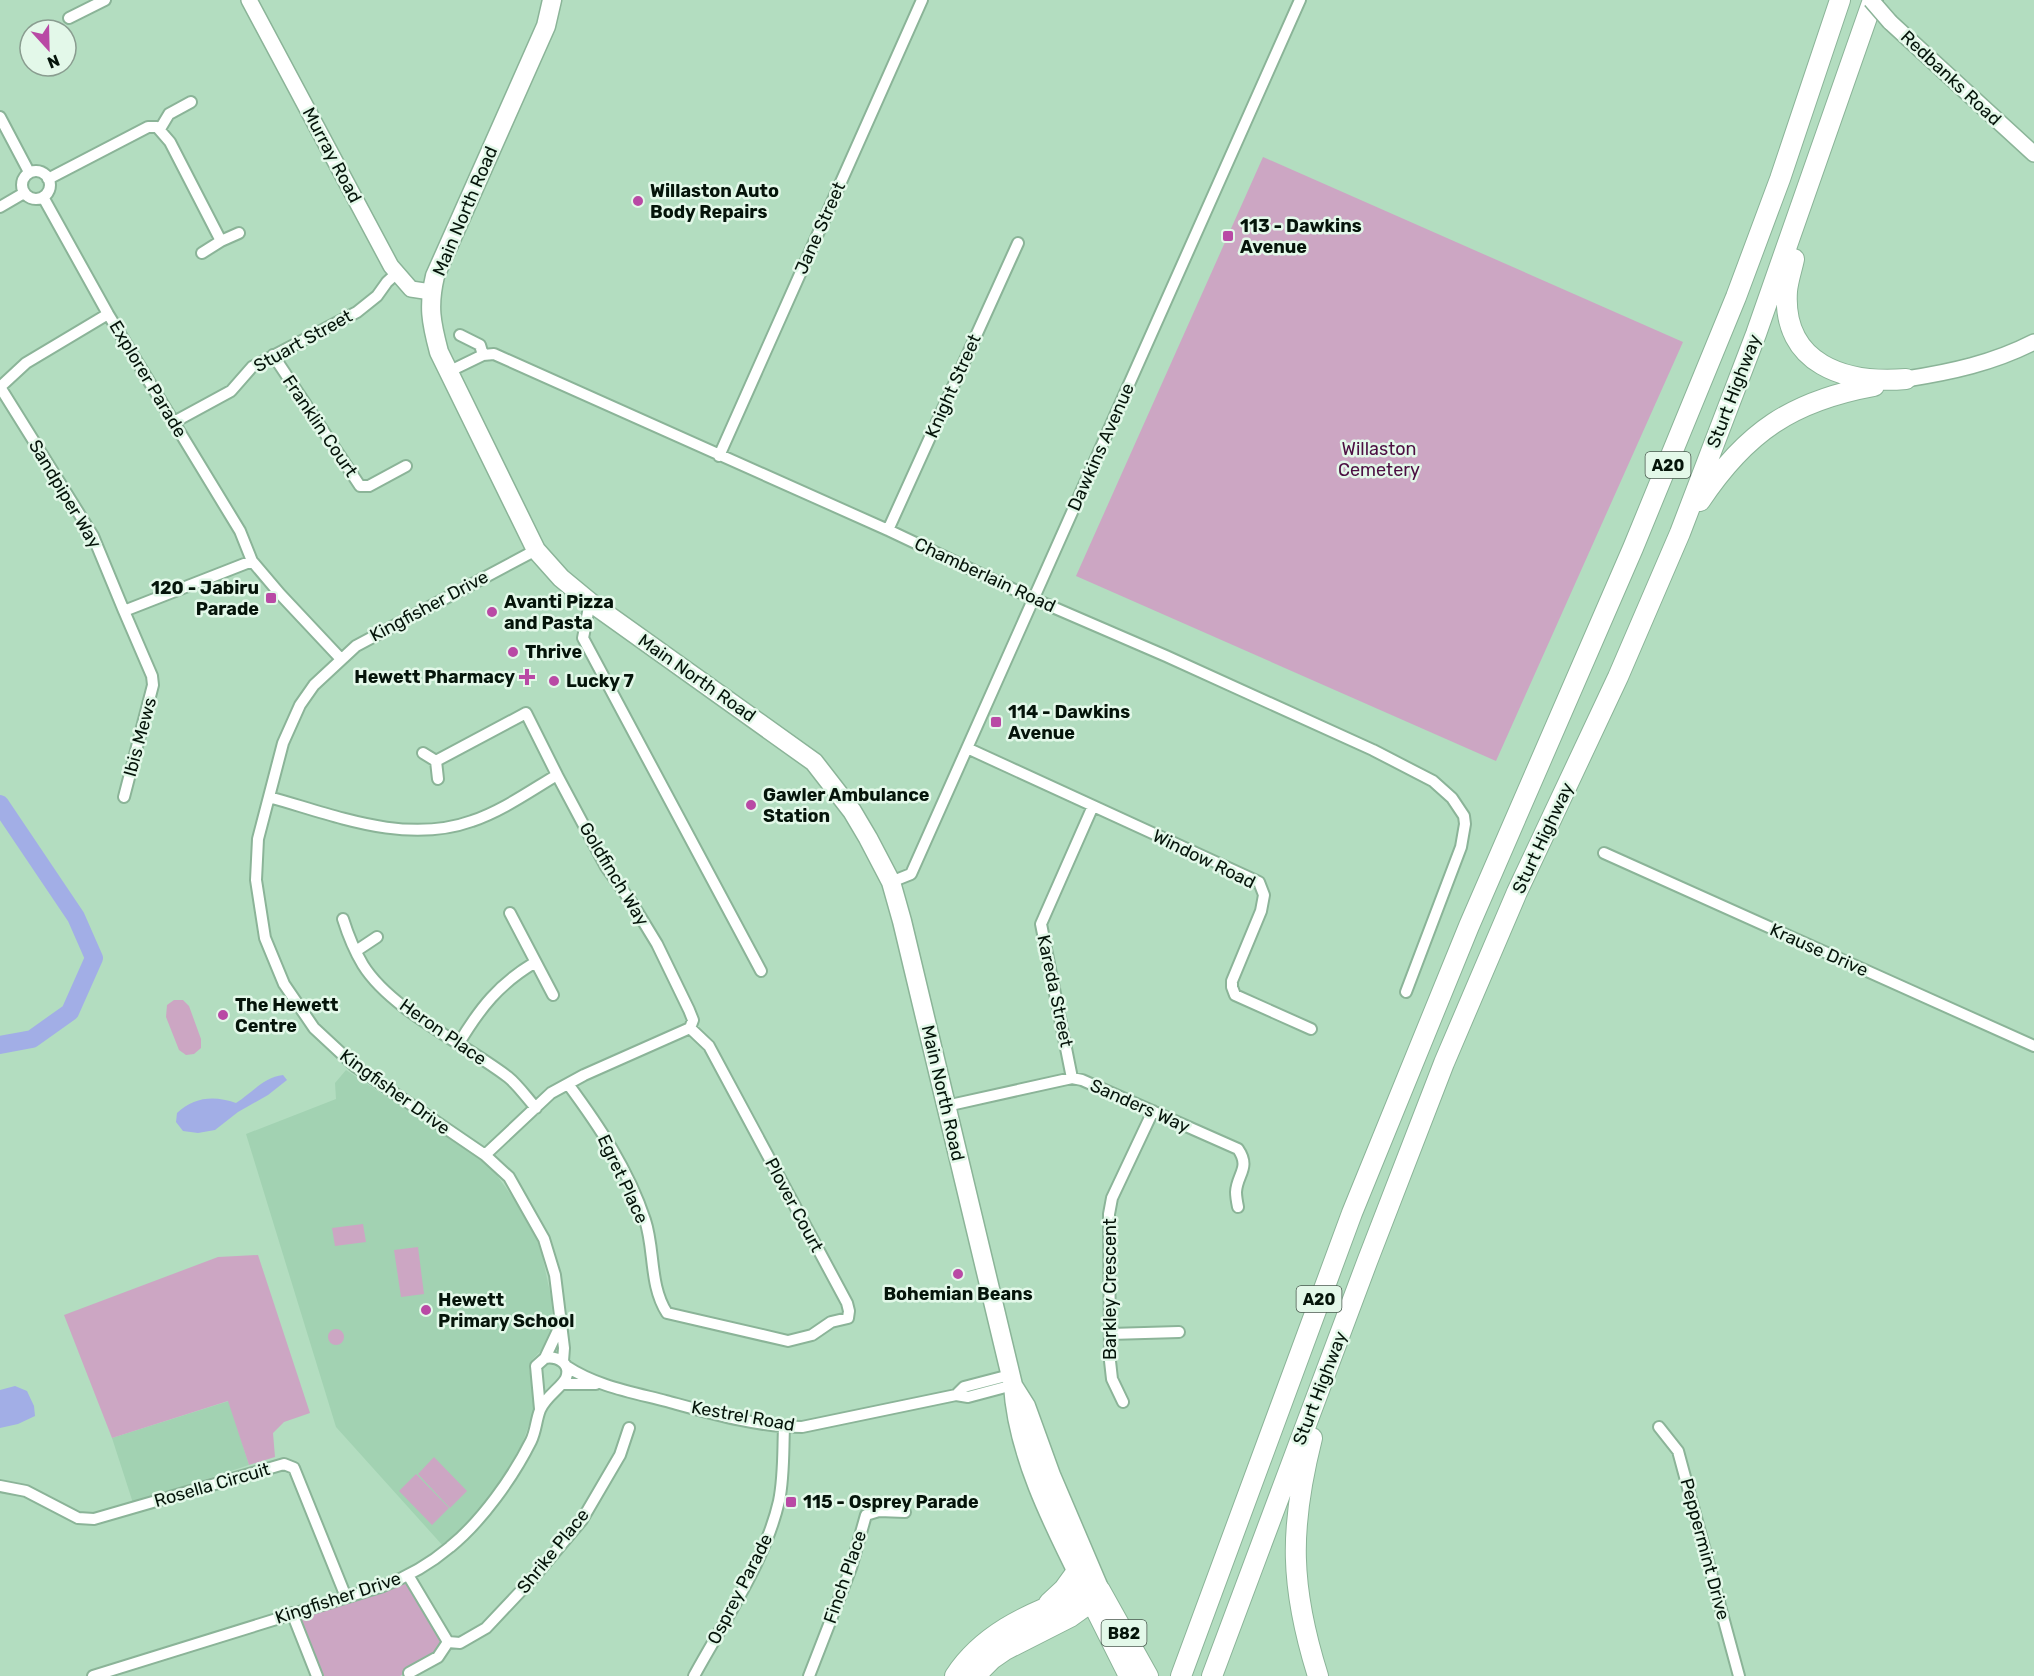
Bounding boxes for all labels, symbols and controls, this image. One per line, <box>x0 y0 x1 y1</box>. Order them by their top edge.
north arrow <box>18 18 78 78</box>
street label: Redbanks Road <box>1896 26 2006 130</box>
text: N <box>45 50 62 72</box>
street label: Murray Road <box>298 104 366 206</box>
street label: Main North Road <box>428 143 502 279</box>
street label: Jane Street <box>790 178 850 278</box>
place label: Willaston Auto Body Repairs <box>650 180 779 223</box>
marker: Willaston Auto Body Repairs <box>631 194 645 208</box>
place label: 113 - Dawkins Avenue <box>1240 215 1362 258</box>
marker: 113 - Dawkins Avenue <box>1221 229 1235 243</box>
street label: Stuart Street <box>250 305 356 377</box>
street label: Explorer Parade <box>104 317 192 441</box>
street label: Knight Street <box>920 331 986 441</box>
street label: Sturt Highway <box>1702 331 1766 451</box>
street label: Franklin Court <box>278 371 362 481</box>
street label: Dawkins Avenue <box>1063 380 1139 514</box>
street label: Sandpiper Way <box>24 436 106 552</box>
park label: Willaston Cemetery <box>1338 438 1420 481</box>
road number: A20 <box>1646 452 1690 478</box>
street label: Chamberlain Road <box>911 533 1059 617</box>
street label: Kingfisher Drive <box>366 566 492 646</box>
place label: 120 - Jabiru Parade <box>151 577 259 620</box>
marker: 120 - Jabiru Parade <box>264 591 278 605</box>
place label: Avanti Pizza and Pasta <box>504 591 614 634</box>
marker: Avanti Pizza and Pasta <box>485 605 499 619</box>
street label: Main North Road <box>634 629 760 727</box>
place label: Thrive <box>525 641 582 663</box>
marker: Thrive <box>506 645 520 659</box>
place label: Hewett Pharmacy <box>354 666 515 688</box>
marker: Hewett Pharmacy <box>520 670 534 684</box>
place label: Lucky 7 <box>566 670 634 692</box>
marker: Lucky 7 <box>547 674 561 688</box>
street label: Ibis Mews <box>119 695 161 779</box>
place label: 114 - Dawkins Avenue <box>1008 701 1130 744</box>
marker: 114 - Dawkins Avenue <box>989 715 1003 729</box>
street label: Sturt Highway <box>1508 779 1578 897</box>
place label: Gawler Ambulance Station <box>763 784 930 827</box>
marker: Gawler Ambulance Station <box>744 798 758 812</box>
street label: Goldfinch Way <box>574 818 654 930</box>
street label: Window Road <box>1149 825 1259 893</box>
street label: Krause Drive <box>1766 919 1872 981</box>
street label: Kareda Street <box>1032 933 1078 1049</box>
place label: The Hewett Centre <box>235 994 338 1037</box>
street label: Heron Place <box>395 994 491 1070</box>
marker: The Hewett Centre <box>216 1008 230 1022</box>
street label: Main North Road <box>917 1023 969 1163</box>
street label: Kingfisher Drive <box>336 1045 454 1139</box>
street label: Sanders Way <box>1087 1074 1193 1138</box>
street label: Egret Place <box>593 1131 653 1227</box>
street label: Plover Court <box>760 1154 828 1256</box>
street label: Barkley Crescent <box>1099 1218 1121 1360</box>
marker: Bohemian Beans <box>951 1267 965 1281</box>
place label: Bohemian Beans <box>883 1283 1033 1305</box>
road number: A20 <box>1296 1286 1342 1312</box>
place label: Hewett Primary School <box>438 1289 574 1332</box>
marker: Hewett Primary School <box>419 1303 433 1317</box>
street label: Sturt Highway <box>1288 1328 1352 1448</box>
street label: Kestrel Road <box>690 1396 796 1436</box>
street label: Rosella Circuit <box>152 1458 272 1512</box>
street label: Peppermint Drive <box>1676 1476 1734 1622</box>
place label: 115 - Osprey Parade <box>803 1491 979 1513</box>
marker: 115 - Osprey Parade <box>784 1495 798 1509</box>
street label: Shrike Place <box>512 1504 594 1598</box>
street label: Finch Place <box>819 1528 871 1626</box>
street label: Osprey Parade <box>703 1530 777 1648</box>
street label: Kingfisher Drive <box>272 1567 404 1629</box>
road number: B82 <box>1102 1620 1146 1646</box>

